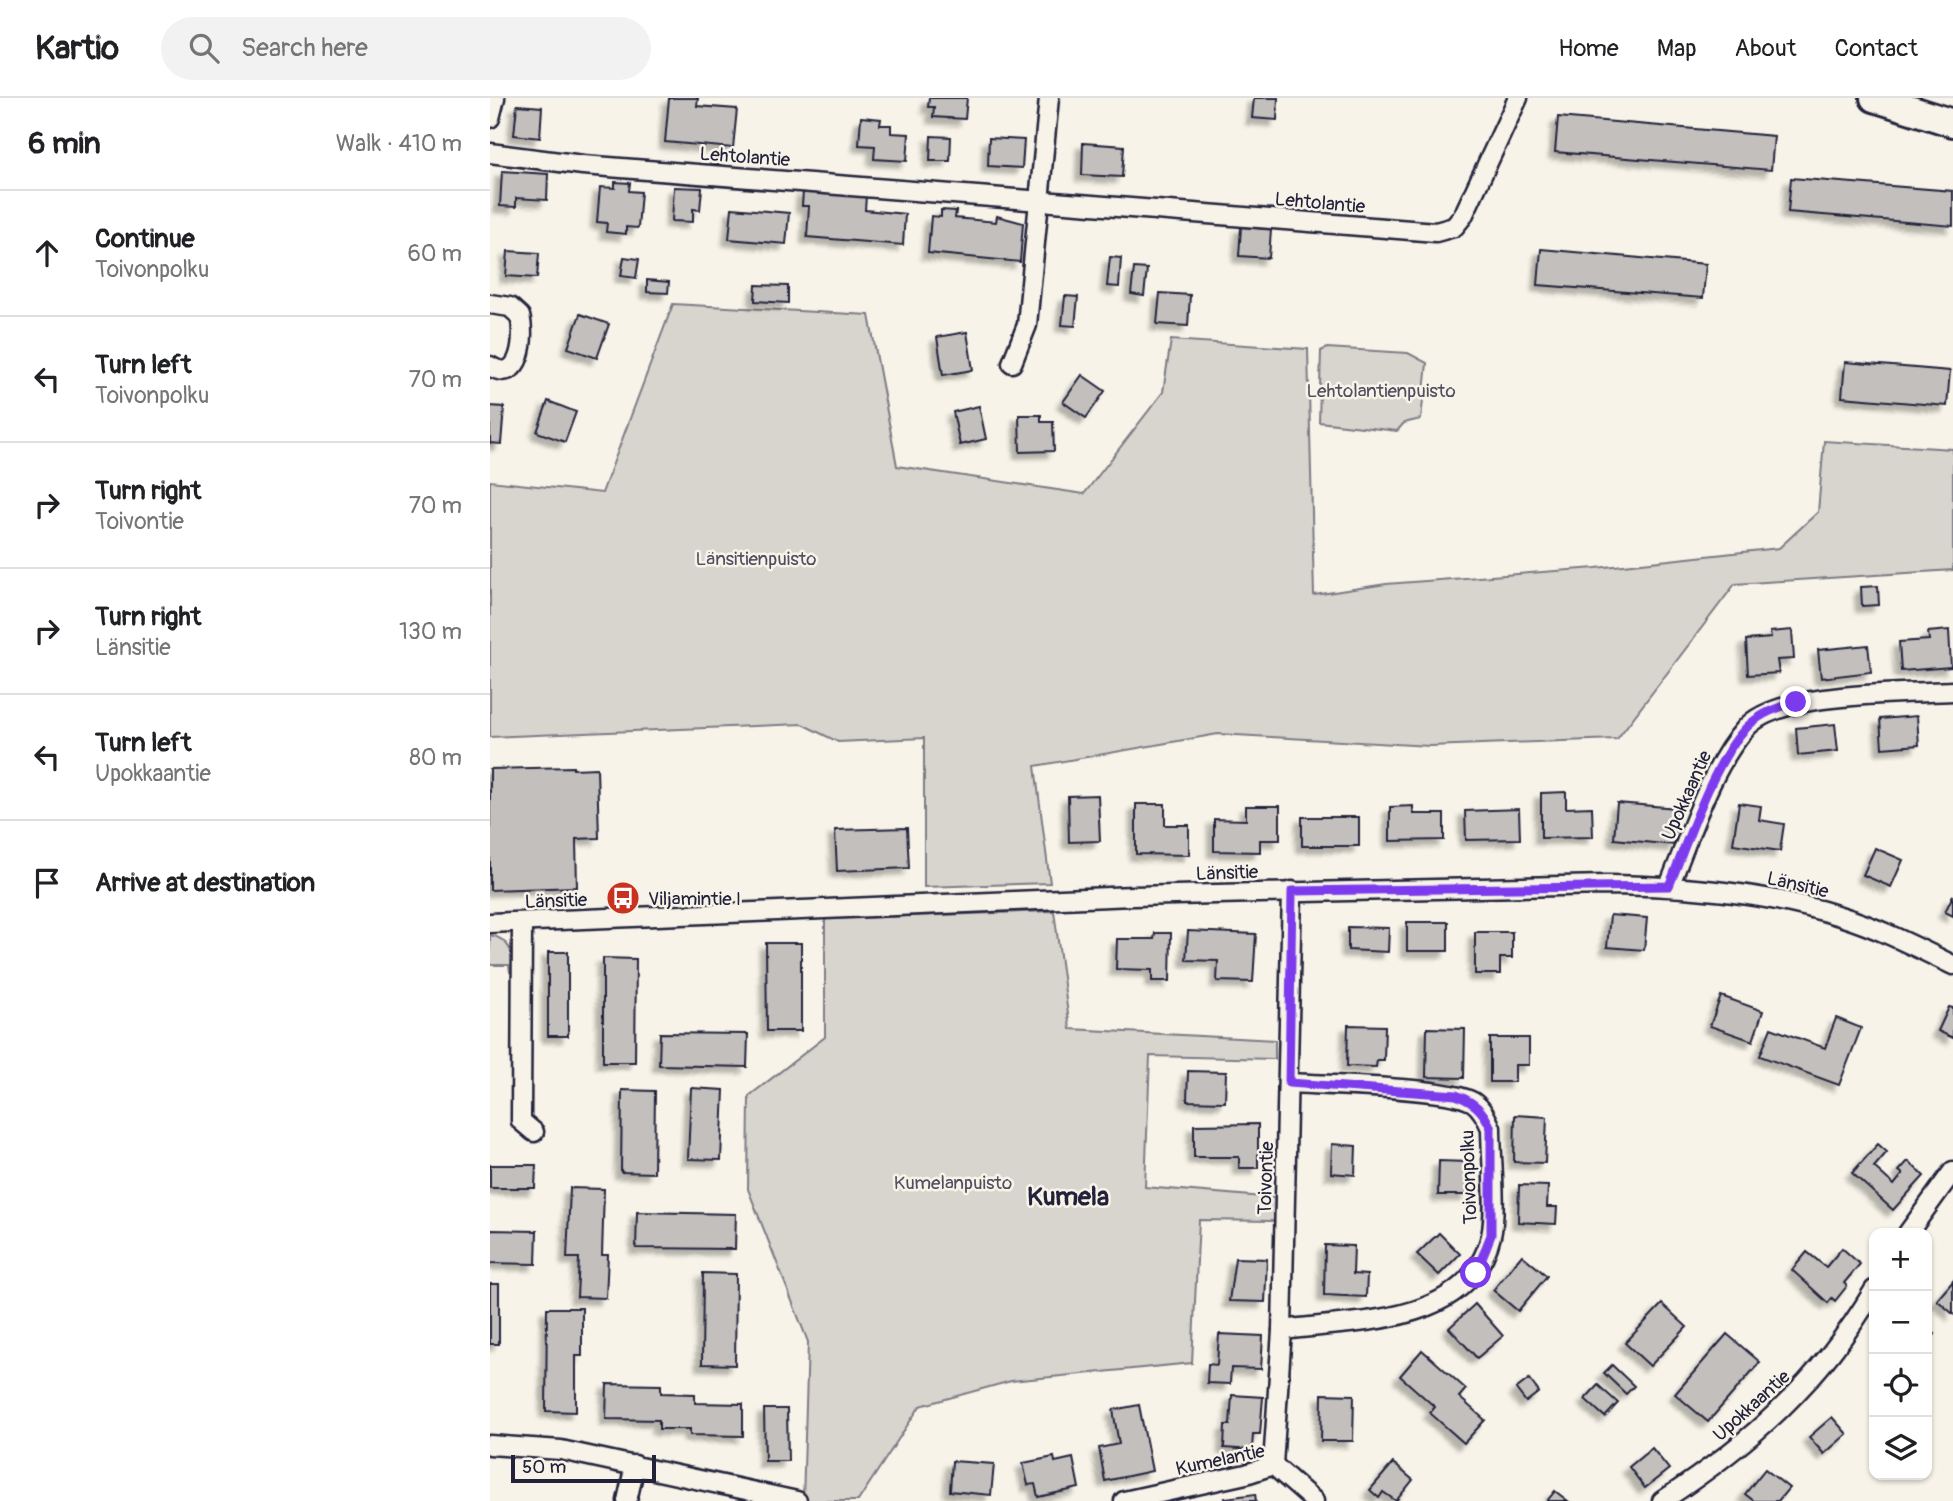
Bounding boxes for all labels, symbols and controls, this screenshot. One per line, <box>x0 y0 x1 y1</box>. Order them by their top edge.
search box <box>161 17 651 80</box>
text: Kartio <box>35 28 119 69</box>
icon: search <box>185 29 223 67</box>
text: Search here <box>241 32 368 64</box>
text: Home <box>1558 34 1619 63</box>
text: Map <box>1657 34 1697 63</box>
text: About <box>1735 34 1797 63</box>
text: Contact <box>1835 34 1918 63</box>
text: 6 min <box>28 125 101 162</box>
text: Walk · 410 m <box>336 129 462 158</box>
street label: Lehtolantie <box>699 142 792 172</box>
street label: Lehtolantie <box>1274 187 1367 219</box>
text: Continue <box>95 223 195 255</box>
icon: ahead <box>28 234 66 272</box>
text: 60 m <box>407 239 462 268</box>
text: Toivonpolku <box>95 255 209 284</box>
text: Turn left <box>95 349 191 381</box>
icon: left <box>28 360 66 398</box>
text: 70 m <box>409 365 462 394</box>
park label: Lehtolantienpuisto <box>1306 379 1456 403</box>
text: Toivonpolku <box>95 381 209 410</box>
text: Turn right <box>95 475 201 507</box>
icon: right <box>28 486 66 524</box>
text: 70 m <box>409 491 462 520</box>
text: Toivontie <box>95 507 184 536</box>
park label: Länsitienpuisto <box>695 547 817 571</box>
text: Turn right <box>95 601 201 633</box>
icon: right <box>28 612 66 650</box>
text: 130 m <box>399 617 462 646</box>
text: Länsitie <box>95 633 171 662</box>
route end <box>1780 686 1811 717</box>
text: Turn left <box>95 727 191 759</box>
icon: left <box>28 738 66 776</box>
text: 80 m <box>409 743 462 772</box>
street label: Upokkaantie <box>1656 746 1718 844</box>
text: Upokkaantie <box>95 759 211 788</box>
street label: Länsitie <box>1195 860 1259 886</box>
icon: arrive <box>28 864 66 902</box>
street label: Länsitie <box>1765 866 1831 904</box>
text: Arrive at destination <box>95 867 315 899</box>
bus stop icon: Viljamintie I <box>604 879 642 917</box>
place label: Viljamintie I <box>648 887 741 911</box>
street label: Länsitie <box>524 888 588 914</box>
street label: Toivonpolku <box>1455 1129 1483 1225</box>
street label: Toivontie <box>1253 1140 1279 1215</box>
park label: Kumelanpuisto <box>894 1171 1012 1195</box>
district label: Kumela <box>1027 1181 1109 1213</box>
map controls <box>1869 1228 1932 1480</box>
button: + <box>1869 1228 1932 1291</box>
route start <box>1460 1257 1491 1288</box>
button: − <box>1869 1291 1932 1354</box>
button: locate <box>1869 1354 1932 1417</box>
street label: Upokkaantie <box>1708 1364 1796 1447</box>
button: layers <box>1869 1417 1932 1480</box>
street label: Kumelantie <box>1173 1439 1268 1481</box>
scale bar <box>511 1452 656 1484</box>
text: 50 m <box>522 1455 566 1479</box>

